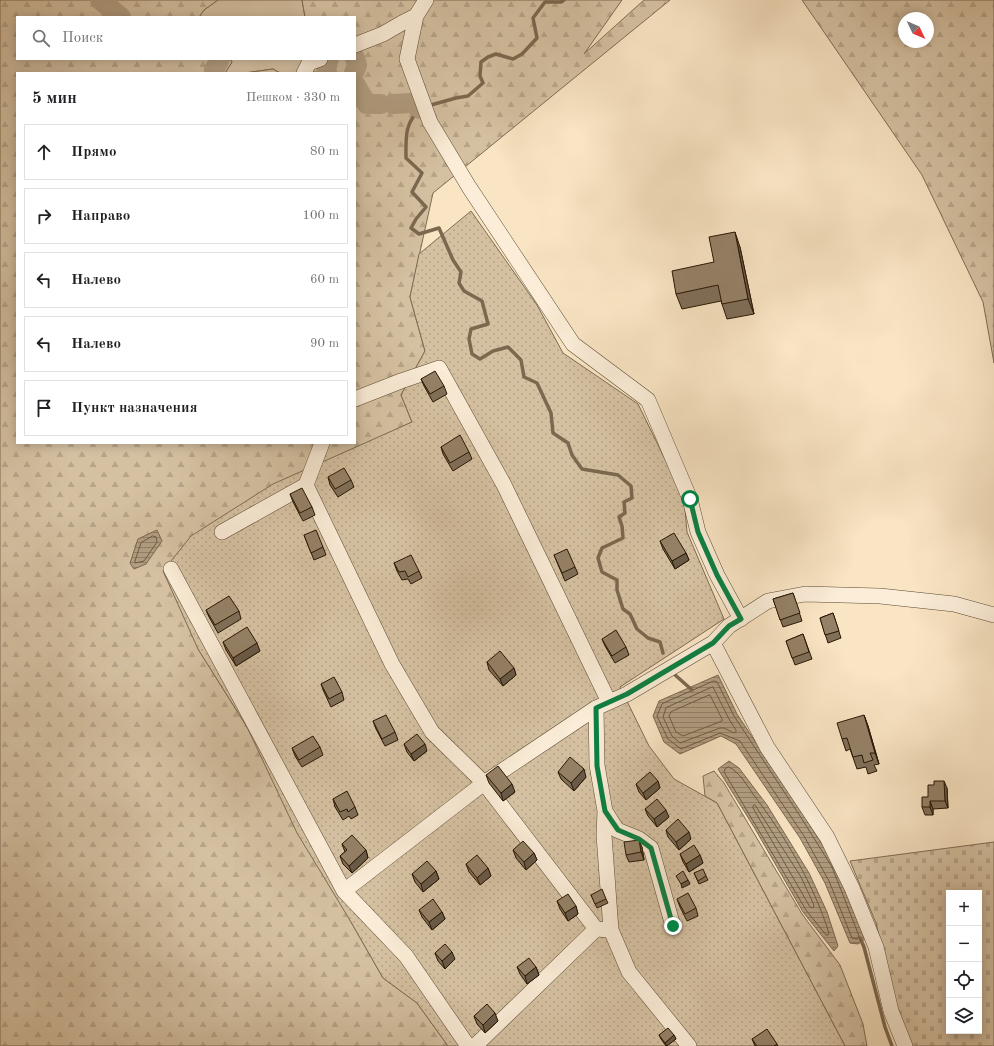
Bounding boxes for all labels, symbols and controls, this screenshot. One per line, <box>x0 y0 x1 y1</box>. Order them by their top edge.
north arrow <box>898 12 934 48</box>
search box <box>16 16 356 60</box>
icon: search <box>30 27 52 49</box>
text: Поиск <box>62 31 103 46</box>
text: 5 мин <box>32 90 77 107</box>
text: Пешком · 330 m <box>246 91 340 104</box>
icon: ahead <box>33 141 55 163</box>
text: Прямо <box>71 145 117 160</box>
text: 80 m <box>310 145 339 158</box>
icon: right <box>33 205 55 227</box>
text: Направо <box>71 209 130 224</box>
text: 100 m <box>302 209 339 222</box>
icon: left <box>33 269 55 291</box>
text: Налево <box>71 273 121 288</box>
text: 60 m <box>310 273 339 286</box>
icon: left <box>33 333 55 355</box>
text: Налево <box>71 337 121 352</box>
text: 90 m <box>310 337 339 350</box>
icon: arrive <box>33 397 55 419</box>
text: Пункт назначения <box>71 401 198 416</box>
route start <box>681 490 699 508</box>
map controls <box>946 890 982 1034</box>
button: + <box>946 890 982 926</box>
route end <box>664 917 682 935</box>
button: − <box>946 926 982 962</box>
button: locate <box>946 962 982 998</box>
button: layers <box>946 998 982 1034</box>

